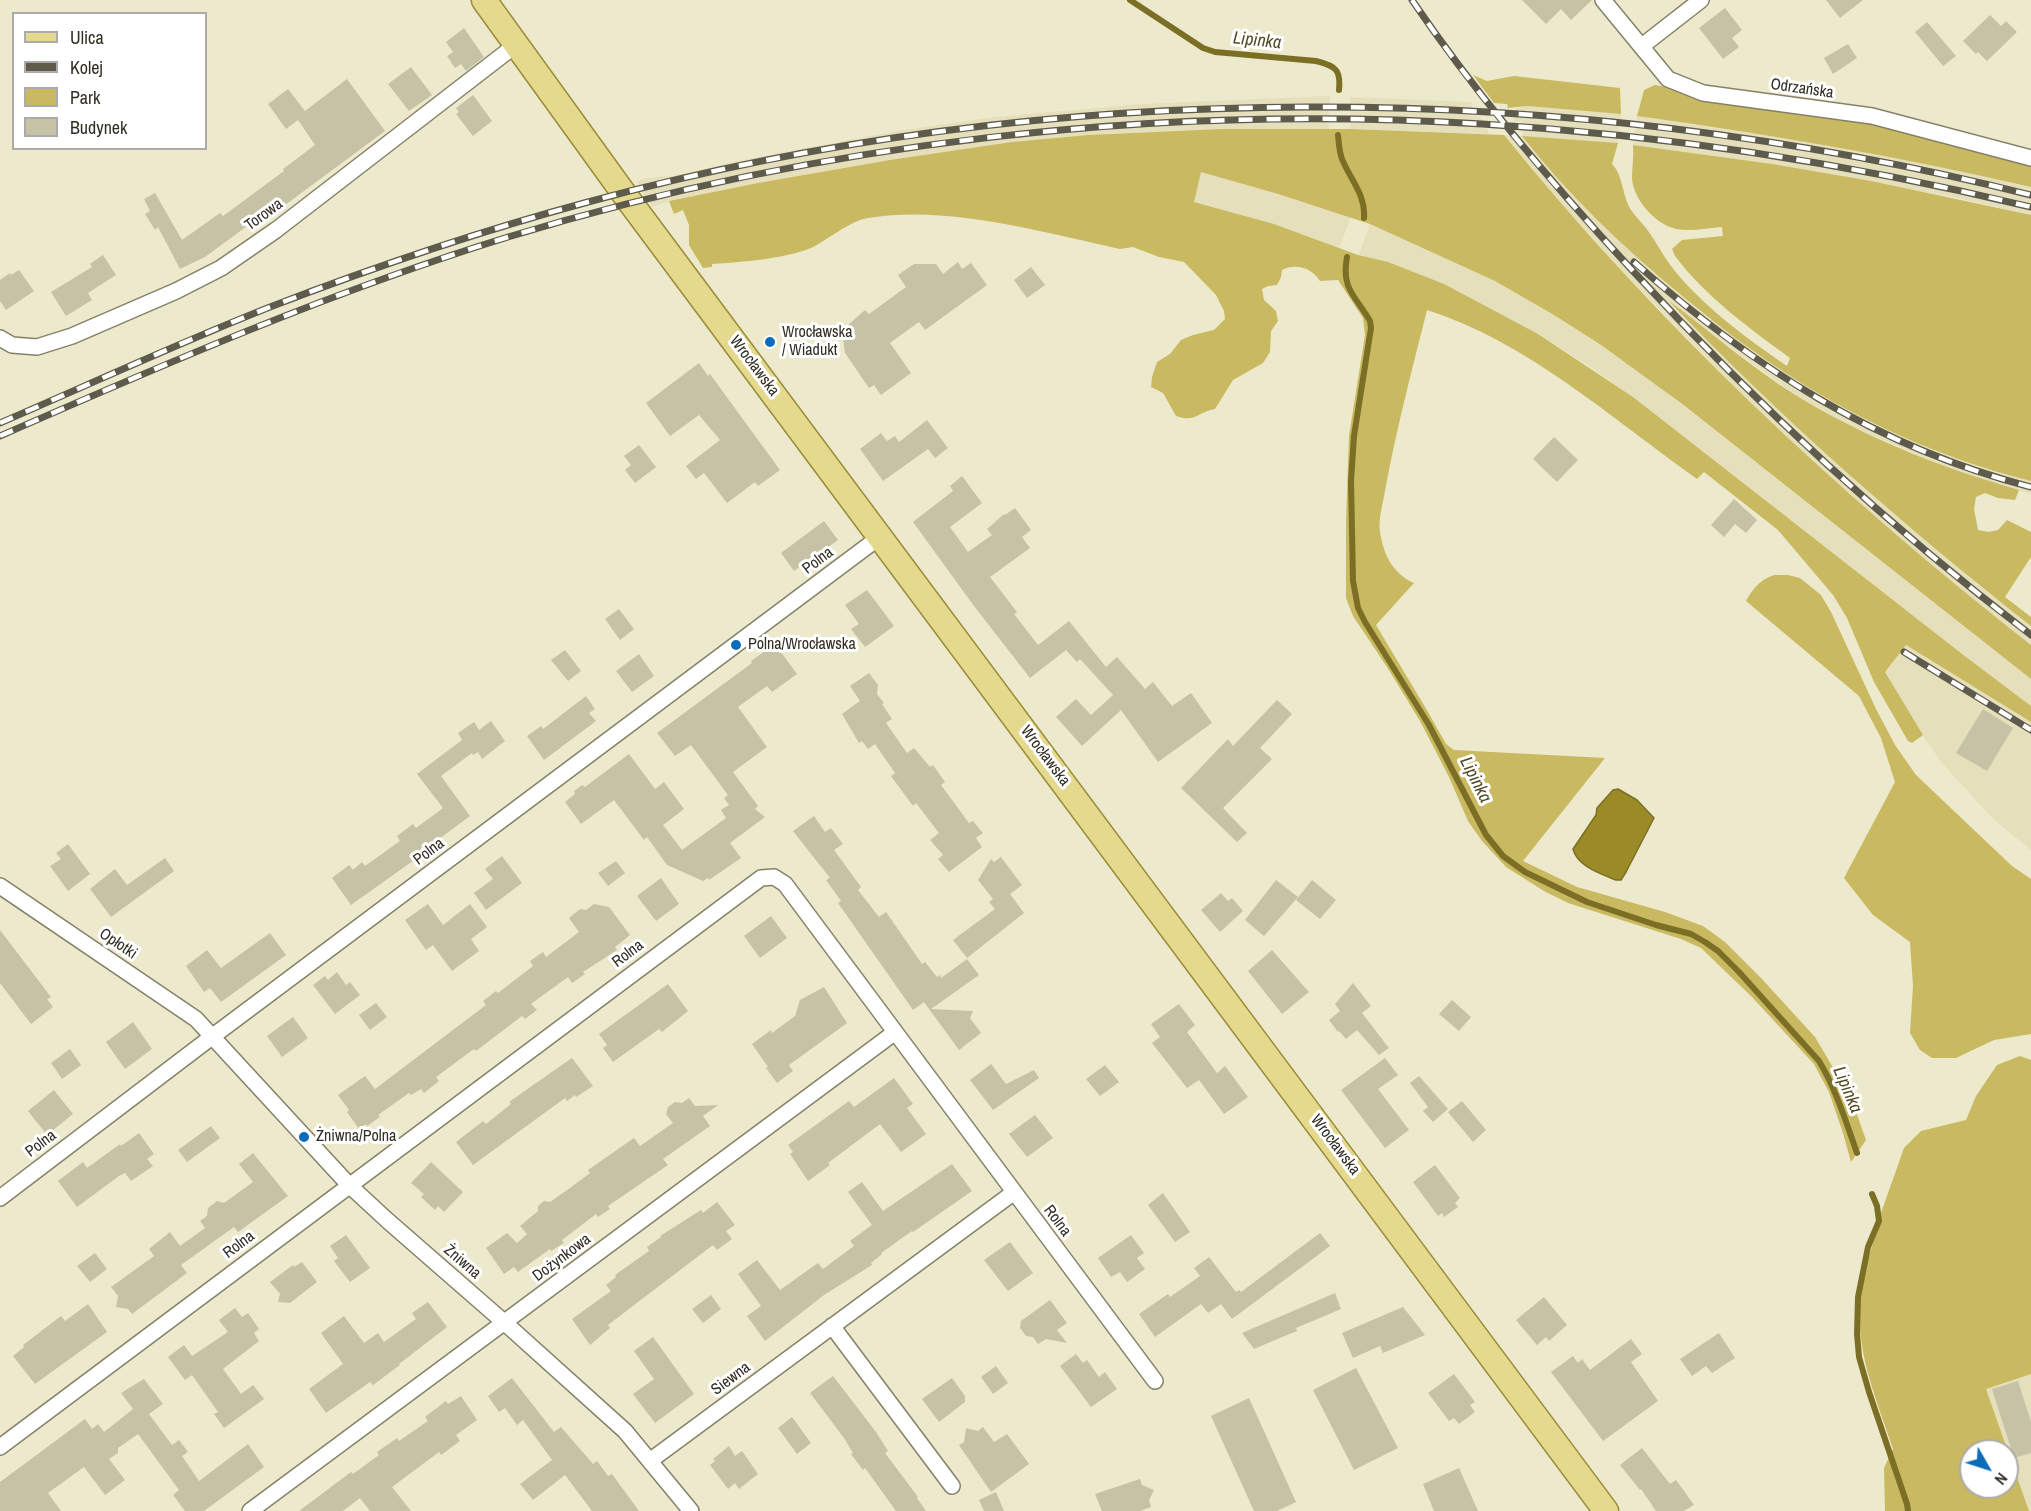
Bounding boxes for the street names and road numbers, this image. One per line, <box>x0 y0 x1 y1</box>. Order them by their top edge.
street label: Odrzańska <box>1769 75 1835 103</box>
street label: Torowa <box>241 195 287 235</box>
street label: Wrocławska <box>725 332 783 400</box>
street label: Polna <box>799 543 837 579</box>
street label: Wrocławska <box>1016 722 1074 790</box>
street label: Polna <box>410 834 448 870</box>
street label: Opłotki <box>95 924 141 964</box>
street label: Rolna <box>609 936 647 972</box>
street label: Wrocławska <box>1306 1111 1364 1179</box>
street label: Polna <box>22 1126 60 1162</box>
street label: Rolna <box>1039 1202 1075 1240</box>
street label: Rolna <box>220 1227 258 1263</box>
street label: Dożynkowa <box>529 1230 595 1286</box>
street label: Żniwna <box>439 1241 485 1283</box>
street label: Siewna <box>708 1358 754 1400</box>

